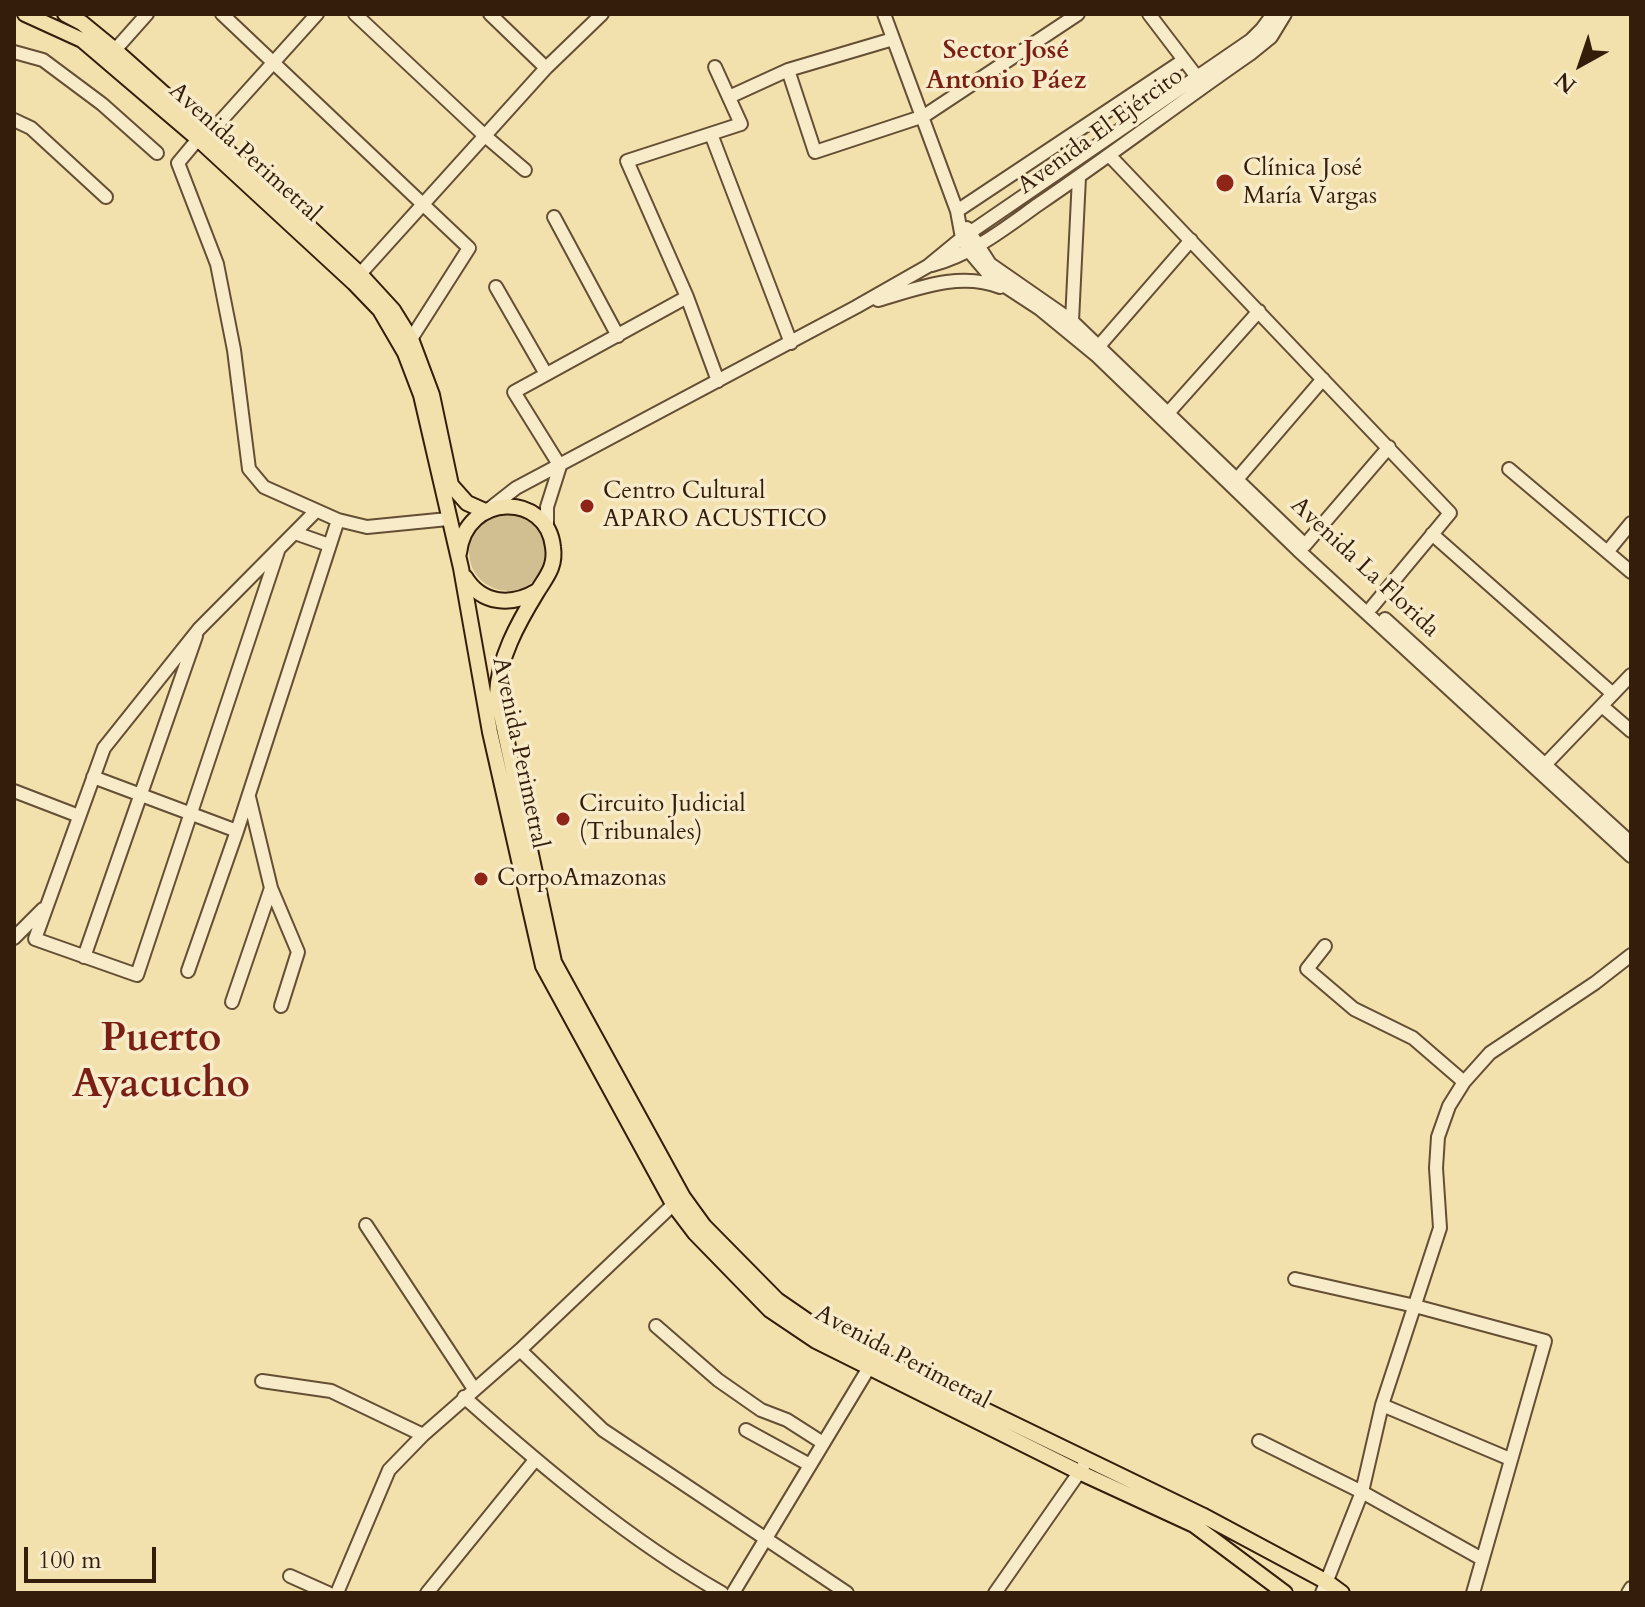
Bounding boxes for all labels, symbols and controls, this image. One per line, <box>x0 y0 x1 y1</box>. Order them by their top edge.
north arrow <box>1541 24 1621 104</box>
district label: Sector José Antonio Páez <box>926 36 1086 98</box>
street label: Avenida El Ejército <box>1013 62 1189 202</box>
text: N <box>1549 65 1583 100</box>
street label: Avenida Perimetral <box>162 77 326 229</box>
place label: Clínica José María Vargas <box>1243 155 1377 211</box>
marker: Clínica José María Vargas <box>1214 172 1236 194</box>
place label: Centro Cultural APARO ACUSTICO <box>603 478 827 534</box>
street label: Avenida La Florida <box>1284 492 1444 644</box>
marker: Centro Cultural APARO ACUSTICO <box>578 497 596 515</box>
street label: Avenida Perimetral <box>485 655 553 851</box>
place label: Circuito Judicial (Tribunales) <box>579 791 746 847</box>
marker: Circuito Judicial (Tribunales) <box>554 810 572 828</box>
place label: CorpoAmazonas <box>497 865 666 893</box>
marker: CorpoAmazonas <box>472 870 490 888</box>
district label: Puerto Ayacucho <box>72 1017 250 1111</box>
street label: Avenida Perimetral <box>809 1300 995 1416</box>
scale bar <box>28 1531 160 1581</box>
text: 100 m <box>38 1544 102 1577</box>

